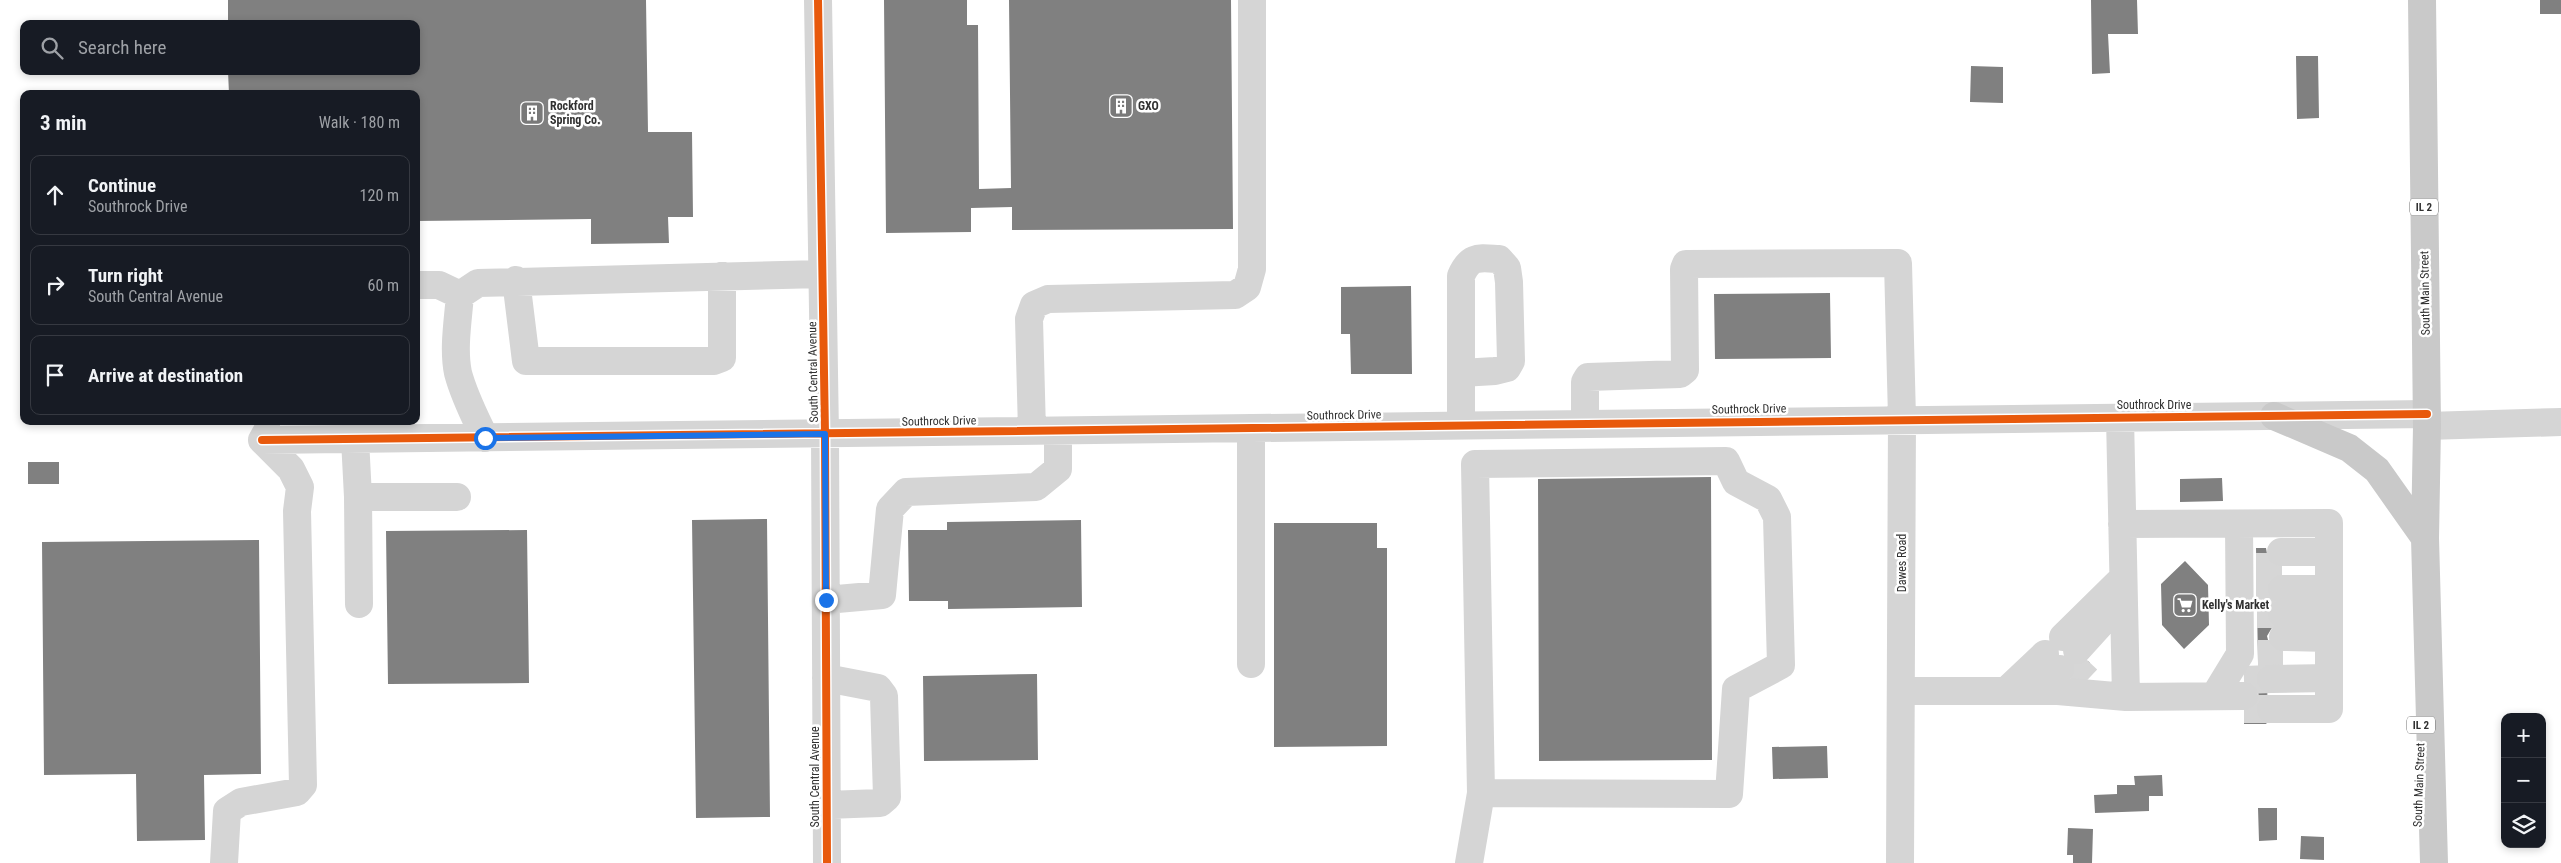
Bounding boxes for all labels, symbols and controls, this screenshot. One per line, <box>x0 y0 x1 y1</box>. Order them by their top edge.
search box <box>20 20 420 75</box>
icon: search <box>38 34 66 62</box>
text: Search here <box>78 36 166 59</box>
building icon: GXO <box>1108 93 1134 119</box>
place label: Rockford Spring Co. <box>550 99 600 127</box>
place label: GXO <box>1138 99 1159 113</box>
building icon: Rockford Spring Co. <box>519 100 545 126</box>
text: 3 min <box>40 111 87 135</box>
text: Walk · 180 m <box>319 113 400 132</box>
text: Continue <box>88 174 156 197</box>
icon: ahead <box>41 181 69 209</box>
text: 120 m <box>360 186 399 205</box>
text: Southrock Drive <box>88 197 187 216</box>
road number: IL 2 <box>2410 198 2438 216</box>
street label: South Main Street <box>2417 250 2433 335</box>
text: Turn right <box>88 264 163 287</box>
icon: right <box>41 271 69 299</box>
text: 60 m <box>367 276 399 295</box>
text: South Central Avenue <box>88 287 223 306</box>
street label: South Central Avenue <box>805 321 821 423</box>
icon: arrive <box>41 361 69 389</box>
text: Arrive at destination <box>88 364 243 387</box>
street label: Southrock Drive <box>2117 398 2192 412</box>
street label: Southrock Drive <box>1712 401 1787 417</box>
street label: Southrock Drive <box>1307 407 1382 423</box>
street label: Southrock Drive <box>902 413 977 429</box>
route start <box>474 427 497 450</box>
street label: Dawes Road <box>1895 534 1909 592</box>
route end <box>815 589 838 612</box>
supermarket icon: Kelly's Market <box>2172 592 2198 618</box>
place label: Kelly's Market <box>2202 598 2269 612</box>
map controls <box>2501 713 2546 848</box>
button: + <box>2501 713 2546 758</box>
road number: IL 2 <box>2407 716 2435 734</box>
street label: South Central Avenue <box>808 726 822 828</box>
street label: South Main Street <box>2411 742 2427 827</box>
button: − <box>2501 758 2546 803</box>
button: layers <box>2501 803 2546 848</box>

